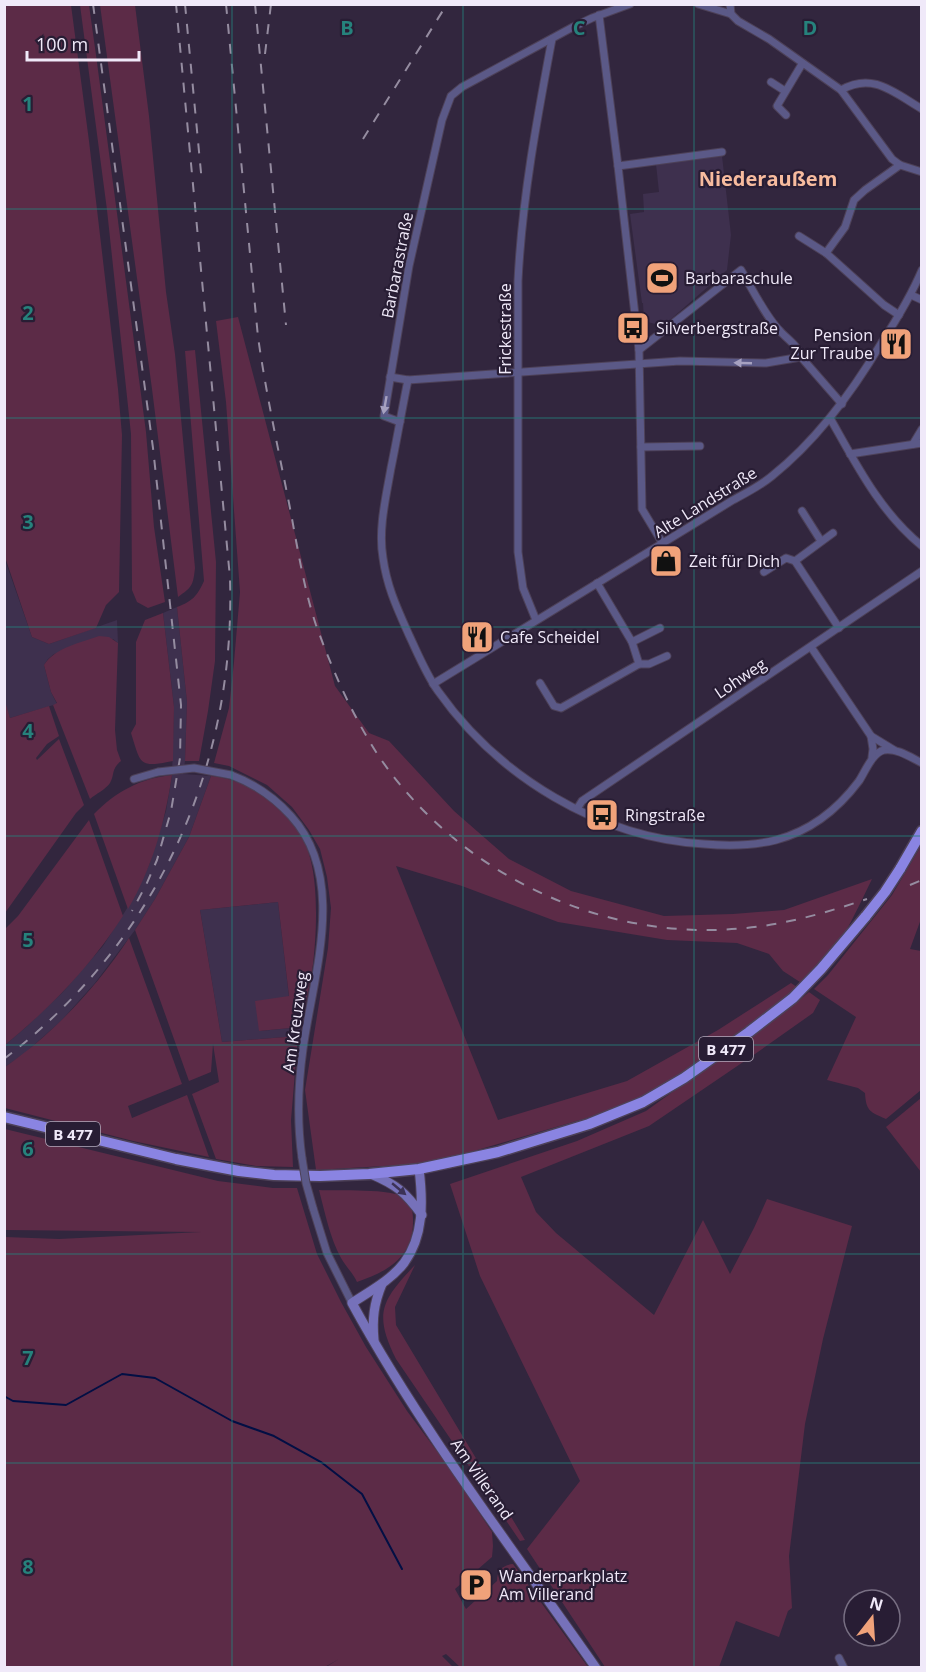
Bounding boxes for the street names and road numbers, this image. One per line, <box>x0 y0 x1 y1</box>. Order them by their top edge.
street label: Barbarastraße <box>376 210 418 320</box>
street label: Frickestraße <box>494 283 516 375</box>
street label: Alte Landstraße <box>649 462 761 542</box>
street label: Lohweg <box>710 653 770 703</box>
street label: Am Kreuzweg <box>277 970 313 1074</box>
road number: B 477 <box>699 1037 753 1061</box>
road number: B 477 <box>46 1122 100 1146</box>
street label: Am Villerand <box>446 1434 518 1524</box>

